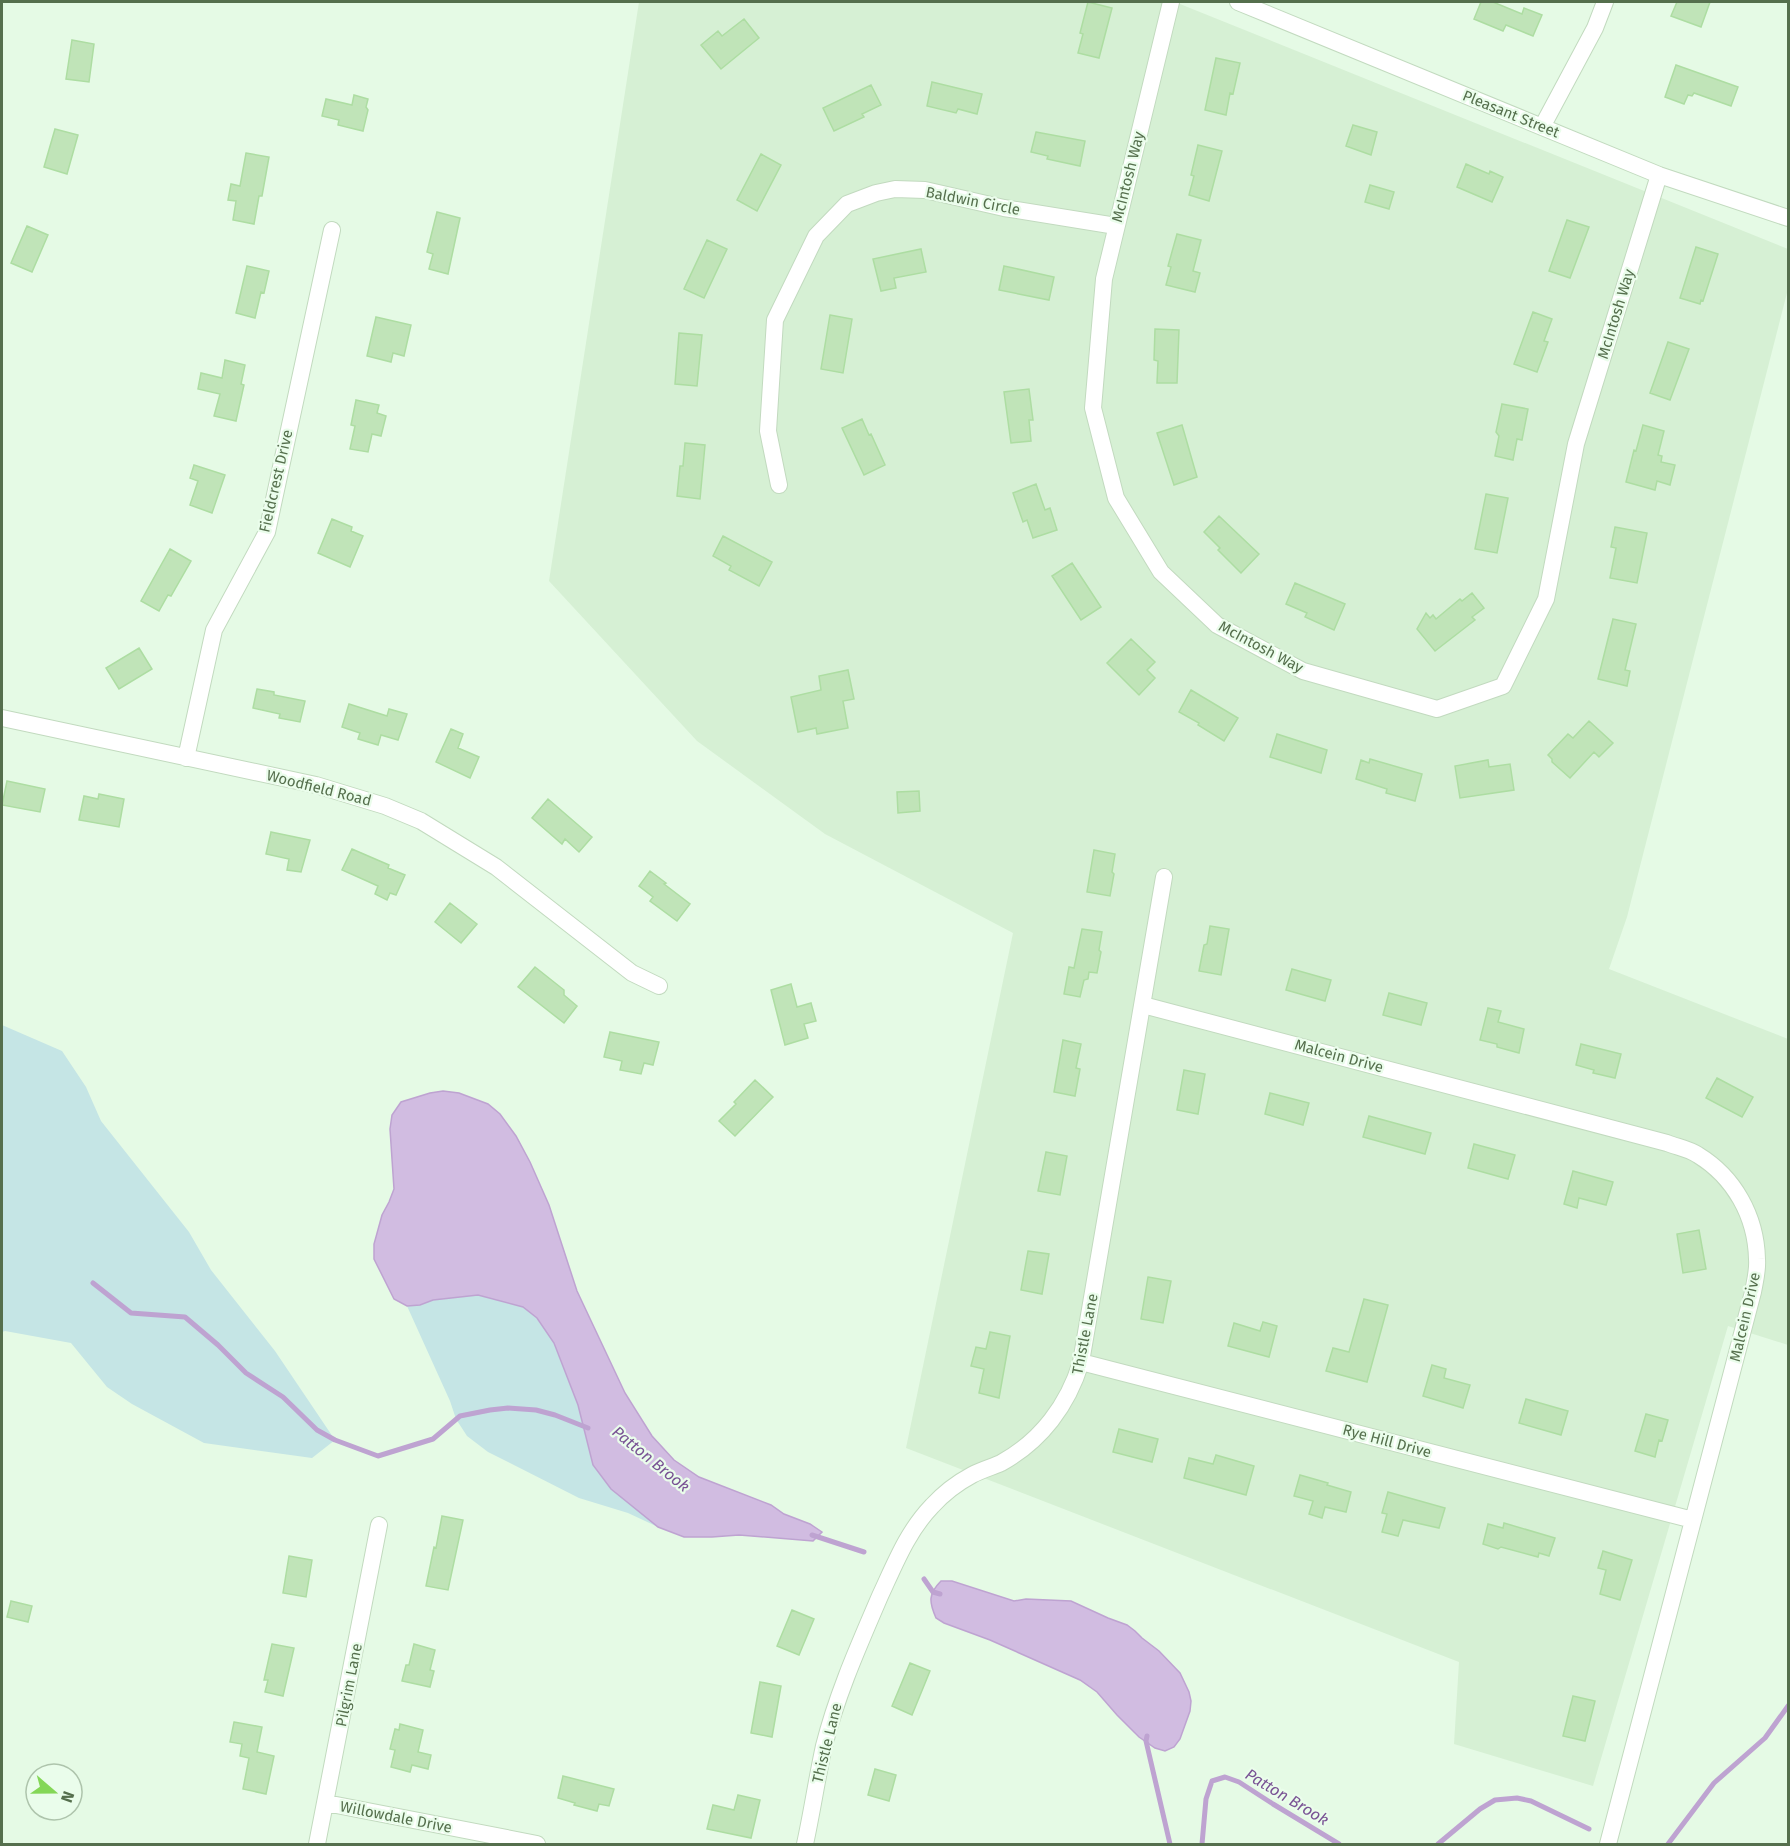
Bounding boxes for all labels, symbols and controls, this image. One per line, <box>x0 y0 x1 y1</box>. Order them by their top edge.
street label: Pleasant Street <box>1460 86 1563 142</box>
street label: McIntosh Way <box>1108 129 1148 224</box>
street label: Baldwin Circle <box>924 183 1022 219</box>
street label: McIntosh Way <box>1594 266 1638 361</box>
street label: Fieldcrest Drive <box>255 428 297 534</box>
street label: McIntosh Way <box>1216 617 1307 677</box>
street label: Woodfield Road <box>265 766 373 810</box>
street label: Malcein Drive <box>1293 1036 1385 1076</box>
street label: Malcein Drive <box>1726 1271 1764 1363</box>
street label: Thistle Lane <box>1068 1292 1102 1376</box>
street label: Rye Hill Drive <box>1341 1421 1433 1461</box>
water label: Patton Brook <box>608 1422 694 1496</box>
street label: Pilgrim Lane <box>332 1642 366 1728</box>
street label: Thistle Lane <box>808 1701 846 1785</box>
north arrow <box>24 1762 84 1822</box>
water label: Patton Brook <box>1242 1765 1332 1829</box>
text: N <box>57 1789 78 1805</box>
street label: Willowdale Drive <box>339 1797 453 1837</box>

